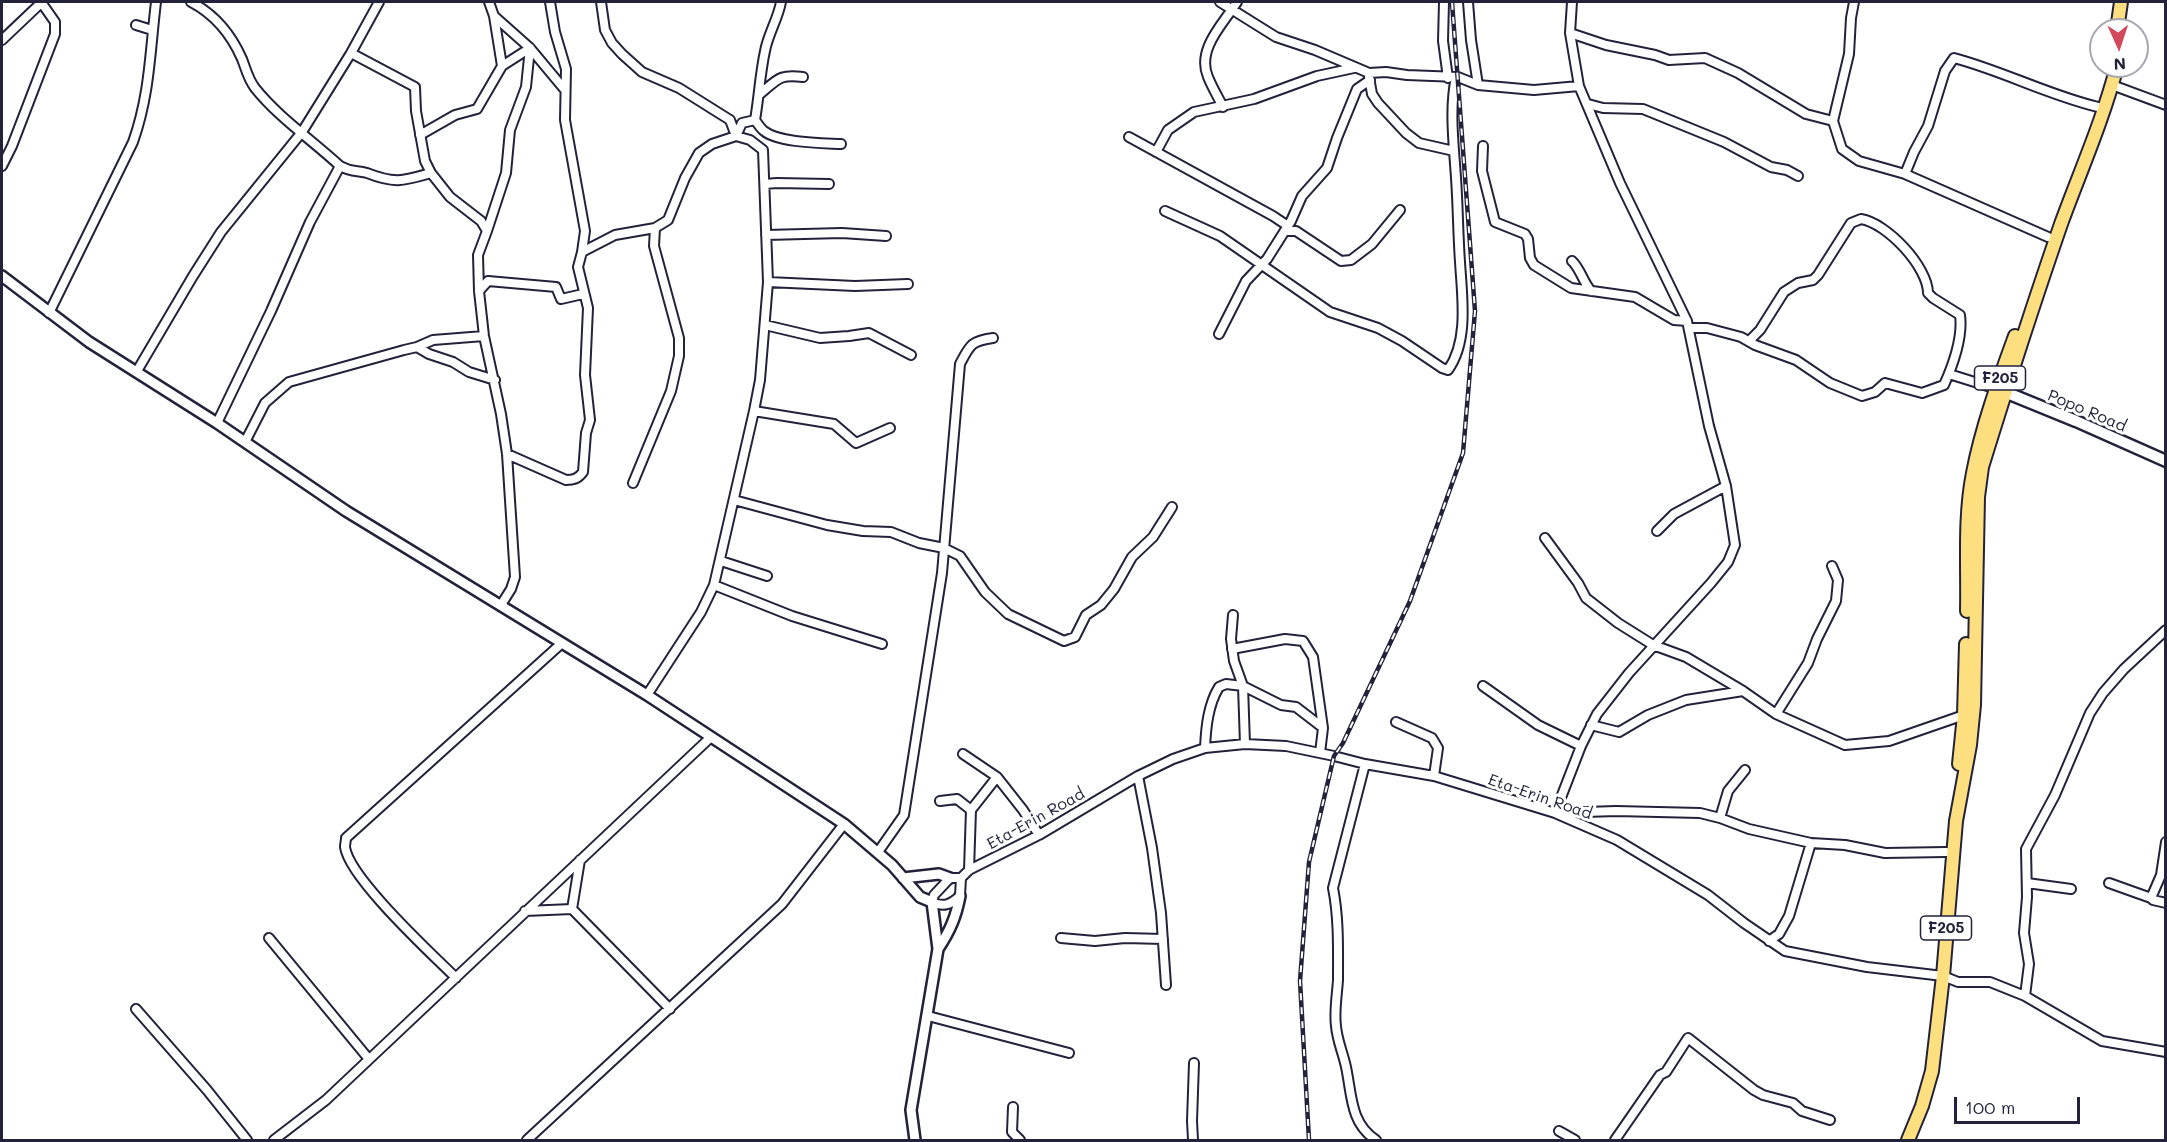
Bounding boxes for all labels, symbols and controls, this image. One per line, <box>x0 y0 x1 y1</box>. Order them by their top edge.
north arrow <box>2089 18 2149 78</box>
text: N <box>2113 54 2126 75</box>
road number: F205 <box>1974 366 2026 390</box>
street label: Popo Road <box>2045 386 2129 436</box>
street label: Eta-Erin Road <box>1485 770 1595 824</box>
street label: Eta-Erin Road <box>984 784 1088 854</box>
road number: F205 <box>1920 916 1972 940</box>
scale bar <box>1957 1085 2083 1123</box>
text: 100 m <box>1965 1095 2015 1119</box>

